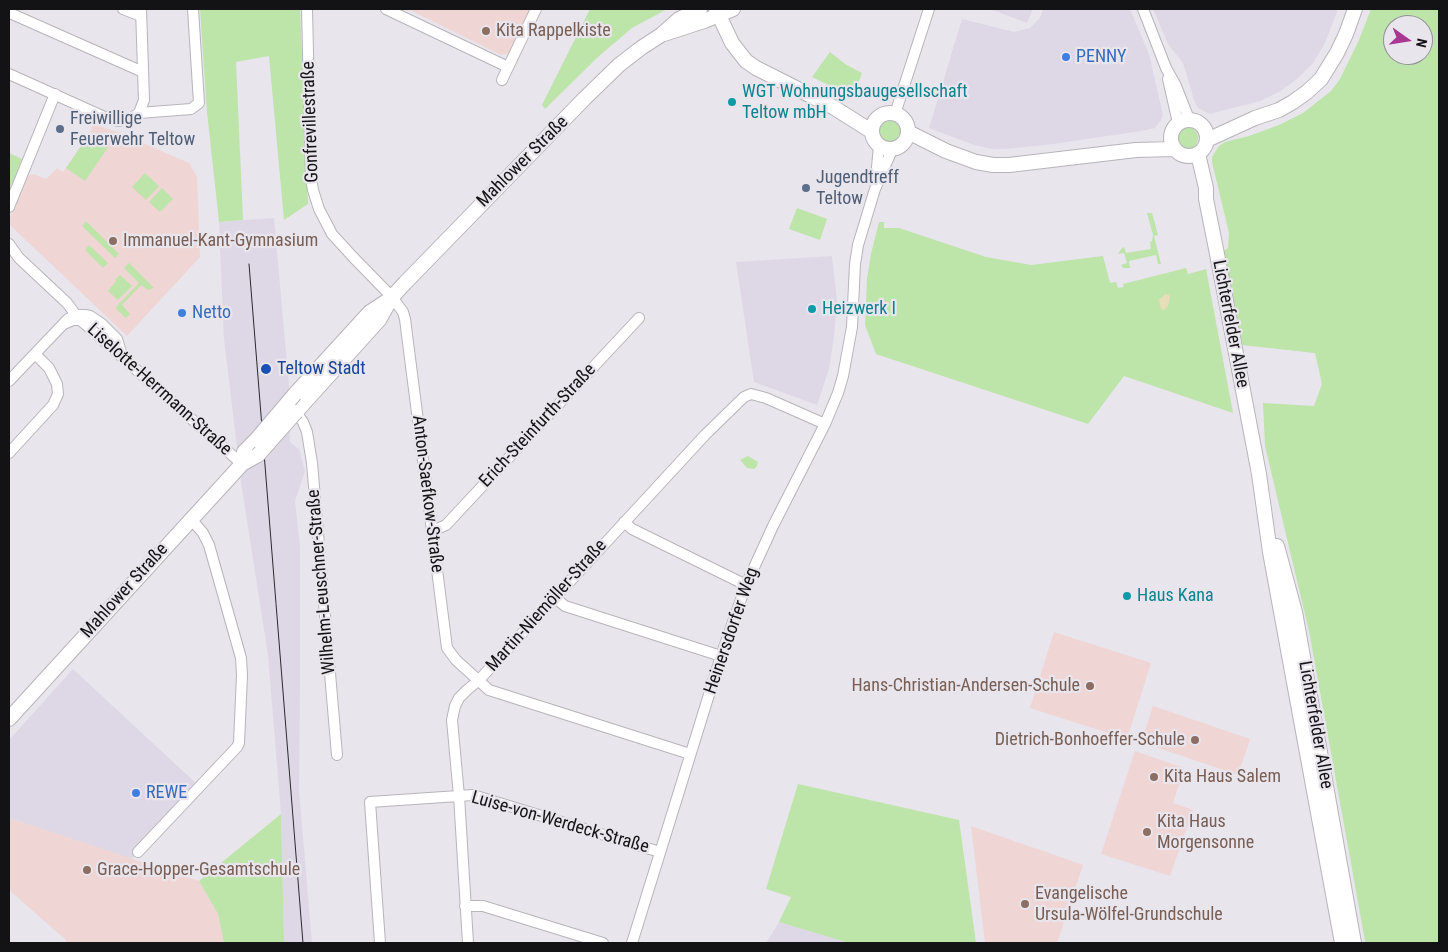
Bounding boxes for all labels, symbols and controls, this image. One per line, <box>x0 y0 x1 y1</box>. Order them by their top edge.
north arrow <box>1383 15 1433 65</box>
place label: Kita Rappelkiste <box>496 20 611 42</box>
marker: Kita Rappelkiste <box>480 25 492 37</box>
text: N <box>1413 37 1430 49</box>
place label: PENNY <box>1076 46 1126 68</box>
marker: PENNY <box>1060 51 1072 63</box>
street label: Gonfrevillestraße <box>298 61 324 183</box>
place label: WGT Wohnungsbaugesellschaft Teltow mbH <box>742 81 968 124</box>
marker: WGT Wohnungsbaugesellschaft Teltow mbH <box>726 96 738 108</box>
place label: Freiwillige Feuerwehr Teltow <box>70 108 195 150</box>
street label: Mahlower Straße <box>473 112 573 212</box>
marker: Freiwillige Feuerwehr Teltow <box>54 123 66 135</box>
place label: Jugendtreff Teltow <box>816 167 899 210</box>
marker: Jugendtreff Teltow <box>800 182 812 194</box>
place label: Immanuel-Kant-Gymnasium <box>123 230 318 252</box>
marker: Immanuel-Kant-Gymnasium <box>107 235 119 247</box>
street label: Lichterfelder Allee <box>1207 258 1253 390</box>
place label: Heizwerk I <box>822 298 896 320</box>
place label: Netto <box>192 302 231 324</box>
marker: Heizwerk I <box>806 303 818 315</box>
marker: Netto <box>176 307 188 319</box>
street label: Liselotte-Herrmann-Straße <box>82 319 236 461</box>
place label: Teltow Stadt <box>277 358 366 380</box>
street label: Erich-Steinfurth-Straße <box>475 360 601 492</box>
marker: Teltow Stadt <box>259 362 273 376</box>
street label: Anton-Saefkow-Straße <box>407 414 447 574</box>
street label: Wilhelm-Leuschner-Straße <box>303 489 341 675</box>
street label: Martin-Niemöller-Straße <box>482 536 612 676</box>
street label: Mahlower Straße <box>77 539 173 643</box>
street label: Heinersdorfer Weg <box>700 565 764 697</box>
place label: Haus Kana <box>1137 585 1214 607</box>
marker: Haus Kana <box>1121 590 1133 602</box>
street label: Lichterfelder Allee <box>1293 659 1337 791</box>
place label: Hans-Christian-Andersen-Schule <box>851 675 1080 697</box>
marker: Hans-Christian-Andersen-Schule <box>1084 680 1096 692</box>
place label: Dietrich-Bonhoeffer-Schule <box>995 729 1185 751</box>
marker: Dietrich-Bonhoeffer-Schule <box>1189 734 1201 746</box>
place label: Kita Haus Salem <box>1164 766 1281 788</box>
marker: Kita Haus Salem <box>1148 771 1160 783</box>
place label: REWE <box>146 782 187 804</box>
marker: REWE <box>130 787 142 799</box>
street label: Luise-von-Werdeck-Straße <box>469 787 651 859</box>
place label: Kita Haus Morgensonne <box>1157 811 1254 854</box>
marker: Kita Haus Morgensonne <box>1141 826 1153 838</box>
place label: Grace-Hopper-Gesamtschule <box>97 859 300 881</box>
marker: Grace-Hopper-Gesamtschule <box>81 864 93 876</box>
place label: Evangelische Ursula-Wölfel-Grundschule <box>1035 883 1223 926</box>
marker: Evangelische Ursula-Wölfel-Grundschule <box>1019 898 1031 910</box>

